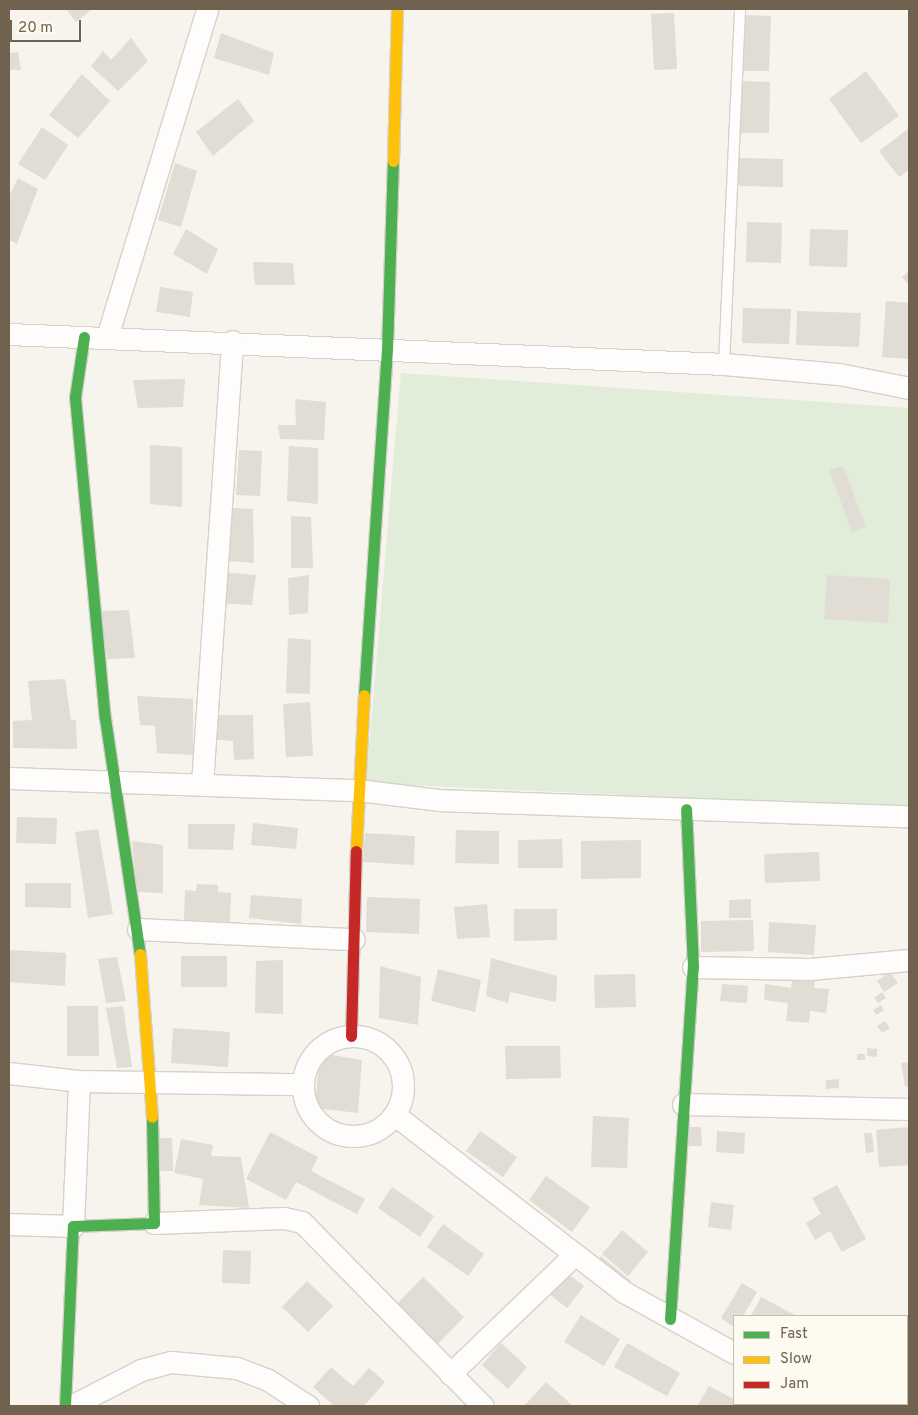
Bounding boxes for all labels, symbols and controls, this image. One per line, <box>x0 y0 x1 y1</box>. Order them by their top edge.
scale bar <box>12 10 84 42</box>
text: 20 m <box>18 19 53 38</box>
legend <box>733 1315 908 1405</box>
text: Fast <box>780 1325 808 1344</box>
text: Slow <box>780 1350 812 1369</box>
text: Jam <box>780 1375 809 1394</box>

